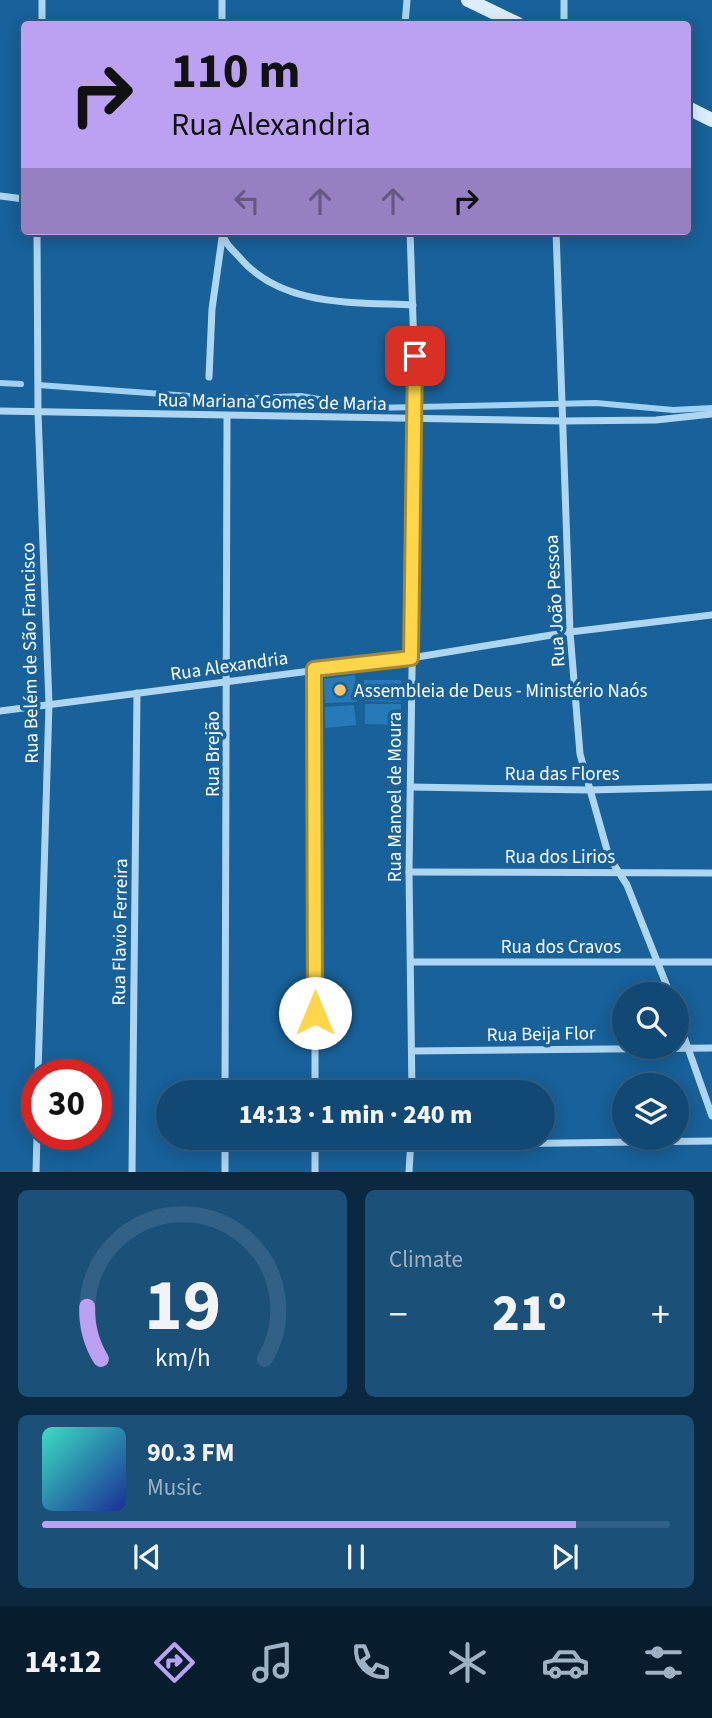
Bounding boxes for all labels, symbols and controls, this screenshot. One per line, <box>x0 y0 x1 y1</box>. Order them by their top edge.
text: 110 m <box>171 37 300 107</box>
icon: right <box>56 49 147 140</box>
text: Rua Alexandria <box>171 102 371 148</box>
icon: left <box>228 182 266 220</box>
icon: ahead <box>301 182 339 220</box>
icon: ahead <box>374 182 412 220</box>
icon: right <box>447 182 485 220</box>
pin <box>385 326 445 386</box>
icon: arrive <box>396 337 434 375</box>
street label: Rua Mariana Gomes de Maria <box>157 387 387 418</box>
street label: Rua João Pessoa <box>539 534 572 668</box>
street label: Rua Belém de São Francisco <box>15 542 46 764</box>
street label: Rua Alexandria <box>169 645 290 688</box>
place label: Assembleia de Deus - Ministério Naós <box>354 678 648 705</box>
marker: Assembleia de Deus - Ministério Naós <box>332 682 348 698</box>
street label: Rua Brejão <box>200 711 227 797</box>
street label: Rua Manoel de Moura <box>382 712 409 882</box>
street label: Rua das Flores <box>505 761 619 788</box>
street label: Rua dos Lirios <box>505 844 615 871</box>
street label: Rua Flavio Ferreira <box>106 858 135 1006</box>
street label: Rua dos Cravos <box>501 934 621 961</box>
position arrow <box>278 976 352 1050</box>
map controls <box>612 982 689 1150</box>
button: search <box>612 982 689 1059</box>
street label: Rua Beija Flor <box>486 1020 596 1049</box>
speed limit sign: 30 <box>21 1059 112 1150</box>
button: layers <box>612 1073 689 1150</box>
text: 14:13 · 1 min · 240 m <box>239 1096 472 1133</box>
text: Climate <box>389 1243 463 1276</box>
text: 19 <box>144 1255 221 1359</box>
text: 21° <box>492 1277 567 1351</box>
text: − <box>389 1288 408 1342</box>
text: + <box>651 1288 670 1342</box>
text: km/h <box>155 1340 210 1376</box>
text: 90.3 FM <box>147 1434 235 1471</box>
text: Music <box>147 1471 202 1504</box>
icon: previous <box>128 1538 166 1576</box>
icon: pause <box>337 1538 375 1576</box>
icon: next <box>546 1538 584 1576</box>
icon: directions <box>150 1638 199 1687</box>
icon: music <box>248 1638 297 1687</box>
icon: phone <box>346 1638 395 1687</box>
icon: climate <box>443 1638 492 1687</box>
icon: car <box>541 1638 590 1687</box>
icon: filters <box>639 1638 688 1687</box>
text: 14:12 <box>24 1639 102 1685</box>

